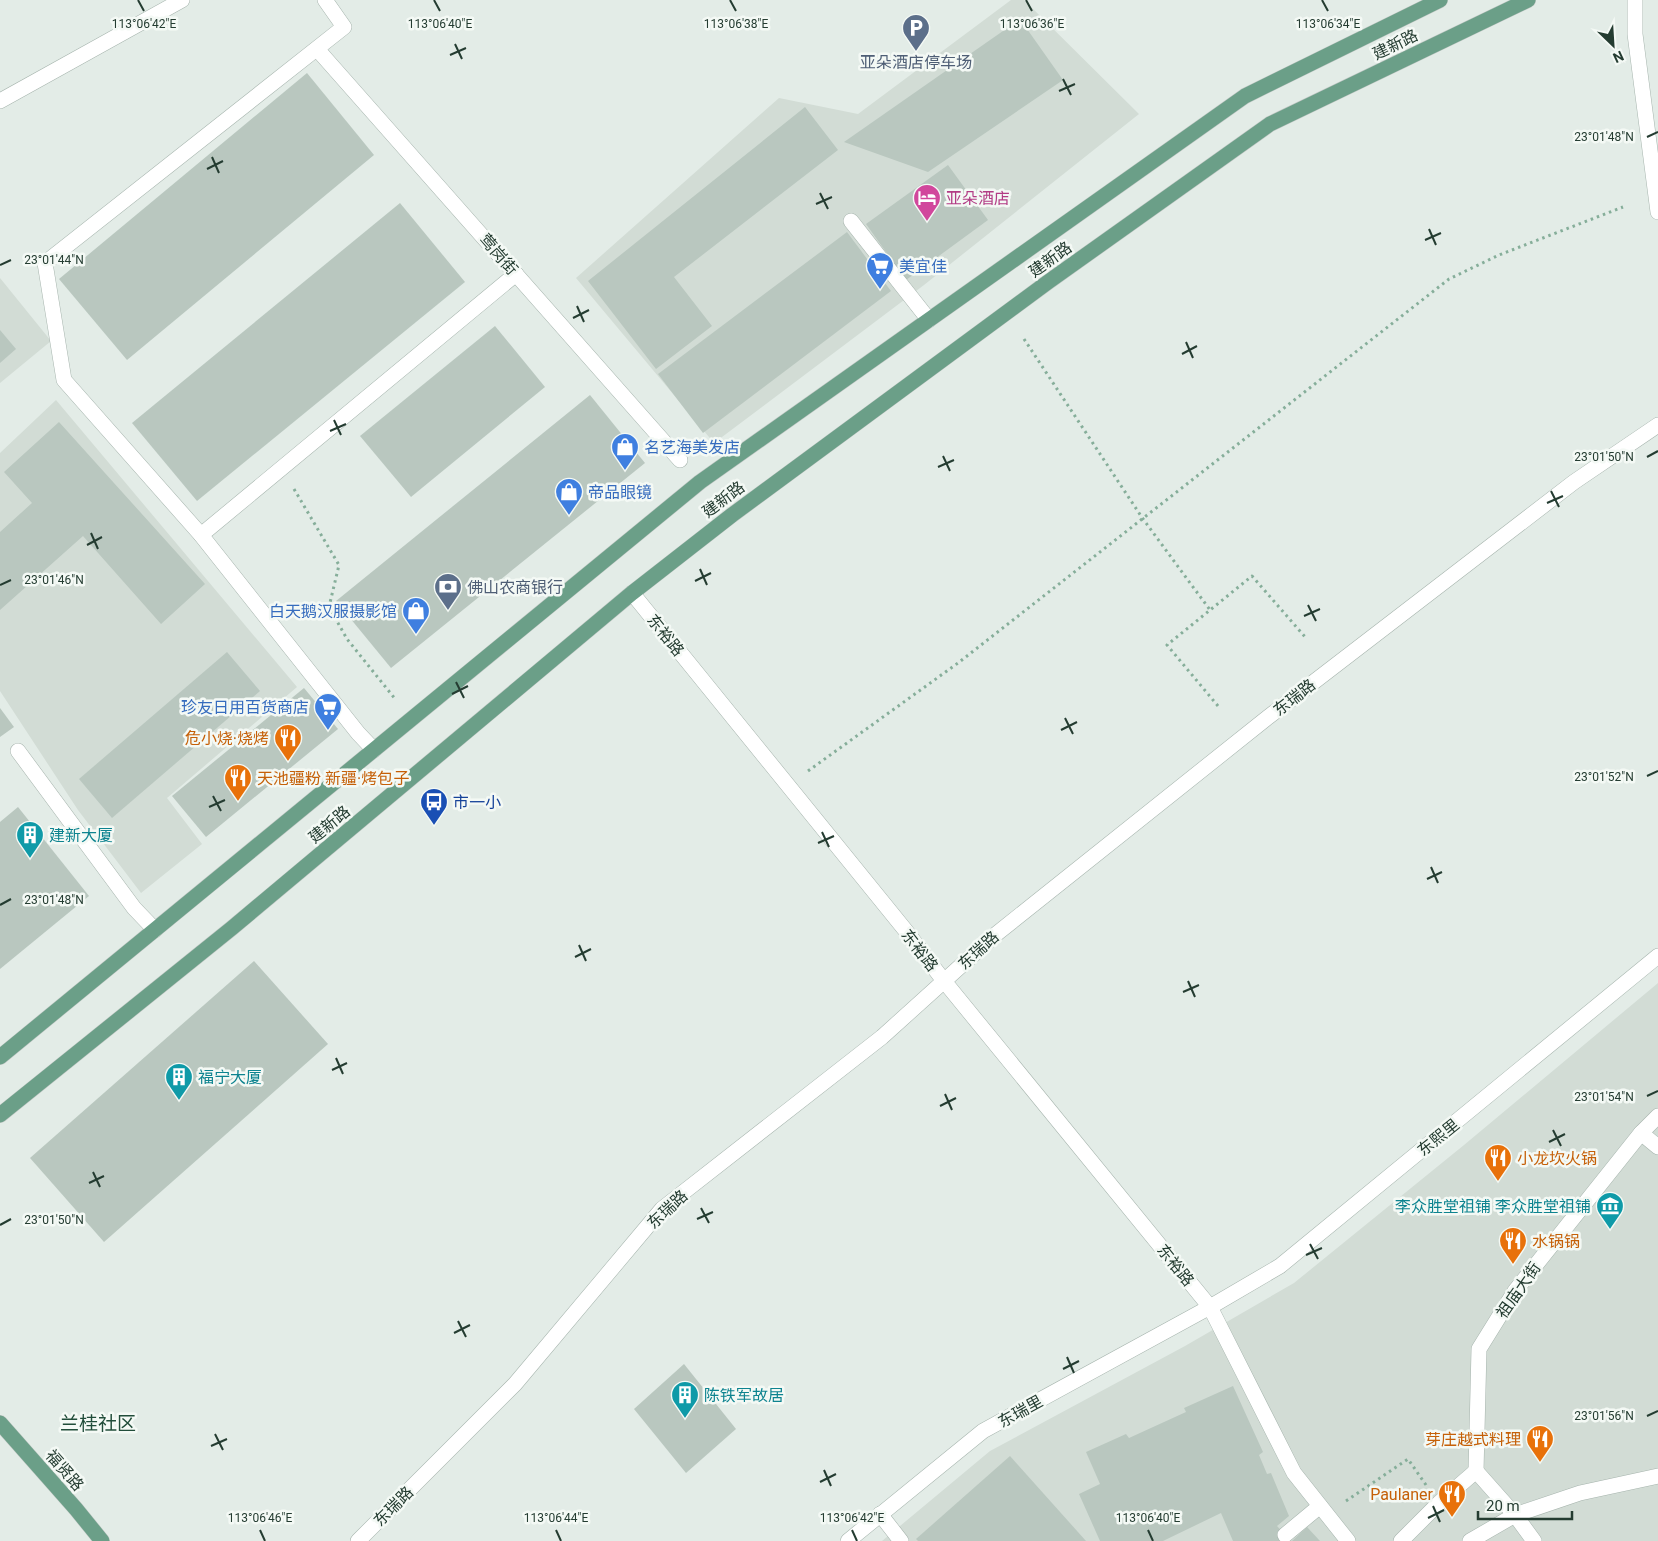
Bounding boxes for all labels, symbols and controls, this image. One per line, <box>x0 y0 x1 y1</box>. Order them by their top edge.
parking icon: 亚朵酒店停车场 <box>901 13 931 52</box>
text: 113°06'42"E <box>112 17 176 31</box>
text: 113°06'40"E <box>408 17 472 31</box>
text: 113°06'38"E <box>704 17 768 31</box>
text: 113°06'36"E <box>1000 17 1064 31</box>
text: 113°06'34"E <box>1296 17 1360 31</box>
north arrow <box>1588 20 1638 70</box>
street label: 建新路 <box>1369 25 1421 64</box>
text: N <box>1611 47 1626 66</box>
place label: 亚朵酒店停车场 <box>860 53 972 72</box>
text: 23°01'48"N <box>1574 130 1634 144</box>
hotel icon: 亚朵酒店 <box>912 183 942 222</box>
place label: 亚朵酒店 <box>946 189 1010 208</box>
street label: 莺岗街 <box>476 230 522 279</box>
street label: 建新路 <box>1025 238 1075 281</box>
supermarket icon: 美宜佳 <box>865 251 895 290</box>
text: 23°01'44"N <box>24 253 84 267</box>
place label: 美宜佳 <box>899 257 947 276</box>
shop icon: 名艺海美发店 <box>610 432 640 471</box>
place label: 名艺海美发店 <box>644 438 740 457</box>
text: 23°01'50"N <box>1574 450 1634 464</box>
shop icon: 帝品眼镜 <box>554 477 584 516</box>
street label: 建新路 <box>698 477 748 521</box>
place label: 帝品眼镜 <box>588 483 652 502</box>
bank icon: 佛山农商银行 <box>433 572 463 611</box>
text: 23°01'46"N <box>24 573 84 587</box>
place label: 佛山农商银行 <box>467 578 563 597</box>
shop icon: 白天鹅汉服摄影馆 <box>401 596 431 635</box>
place label: 白天鹅汉服摄影馆 <box>269 602 397 621</box>
street label: 东裕路 <box>643 611 688 660</box>
street label: 东瑞路 <box>1270 675 1319 720</box>
supermarket icon: 珍友日用百货商店 <box>313 692 343 731</box>
place label: 珍友日用百货商店 <box>181 698 309 717</box>
restaurant icon: 危小烧·烧烤 <box>273 723 303 762</box>
place label: 危小烧·烧烤 <box>185 729 269 748</box>
restaurant icon: 天池疆粉 新疆·烤包子 <box>223 763 253 802</box>
place label: 天池疆粉 新疆·烤包子 <box>257 769 409 788</box>
text: 23°01'52"N <box>1574 770 1634 784</box>
bus stop icon: 市一小 <box>419 787 449 826</box>
place label: 市一小 <box>453 793 501 812</box>
street label: 建新路 <box>305 802 354 847</box>
building icon: 建新大厦 <box>15 820 45 859</box>
place label: 建新大厦 <box>49 826 113 845</box>
text: 23°01'48"N <box>24 893 84 907</box>
street label: 东裕路 <box>897 926 942 975</box>
street label: 东瑞路 <box>954 927 1003 973</box>
building icon: 福宁大厦 <box>164 1062 194 1101</box>
place label: 福宁大厦 <box>198 1068 262 1087</box>
text: 23°01'54"N <box>1574 1090 1634 1104</box>
street label: 东熙里 <box>1414 1115 1463 1160</box>
restaurant icon: 小龙坎火锅 <box>1483 1143 1513 1182</box>
place label: 小龙坎火锅 <box>1517 1149 1597 1168</box>
street label: 东瑞路 <box>643 1186 691 1233</box>
museum icon: 李众胜堂祖铺 李众胜堂祖铺 <box>1595 1191 1625 1230</box>
place label: 李众胜堂祖铺 李众胜堂祖铺 <box>1395 1197 1591 1216</box>
text: 23°01'50"N <box>24 1213 84 1227</box>
restaurant icon: 水锅锅 <box>1498 1226 1528 1265</box>
place label: 水锅锅 <box>1532 1232 1580 1251</box>
street label: 东裕路 <box>1153 1241 1198 1290</box>
street label: 祖庙大街 <box>1492 1259 1545 1322</box>
building icon: 陈铁军故居 <box>670 1380 700 1419</box>
place label: 陈铁军故居 <box>704 1386 784 1405</box>
street label: 东瑞里 <box>995 1391 1046 1431</box>
text: 23°01'56"N <box>1574 1409 1634 1423</box>
district label: 兰桂社区 <box>60 1412 136 1435</box>
restaurant icon: 芽庄越式料理 <box>1525 1424 1555 1463</box>
place label: 芽庄越式料理 <box>1425 1430 1521 1449</box>
street label: 福贤路 <box>42 1446 88 1495</box>
restaurant icon: Paulaner <box>1437 1479 1467 1518</box>
street label: 东瑞路 <box>370 1483 417 1530</box>
place label: Paulaner <box>1370 1485 1434 1504</box>
scale bar <box>1478 1488 1572 1520</box>
text: 20 m <box>1486 1497 1520 1515</box>
text: 113°06'46"E <box>228 1511 292 1525</box>
text: 113°06'44"E <box>524 1511 588 1525</box>
text: 113°06'42"E <box>820 1511 884 1525</box>
text: 113°06'40"E <box>1116 1511 1180 1525</box>

